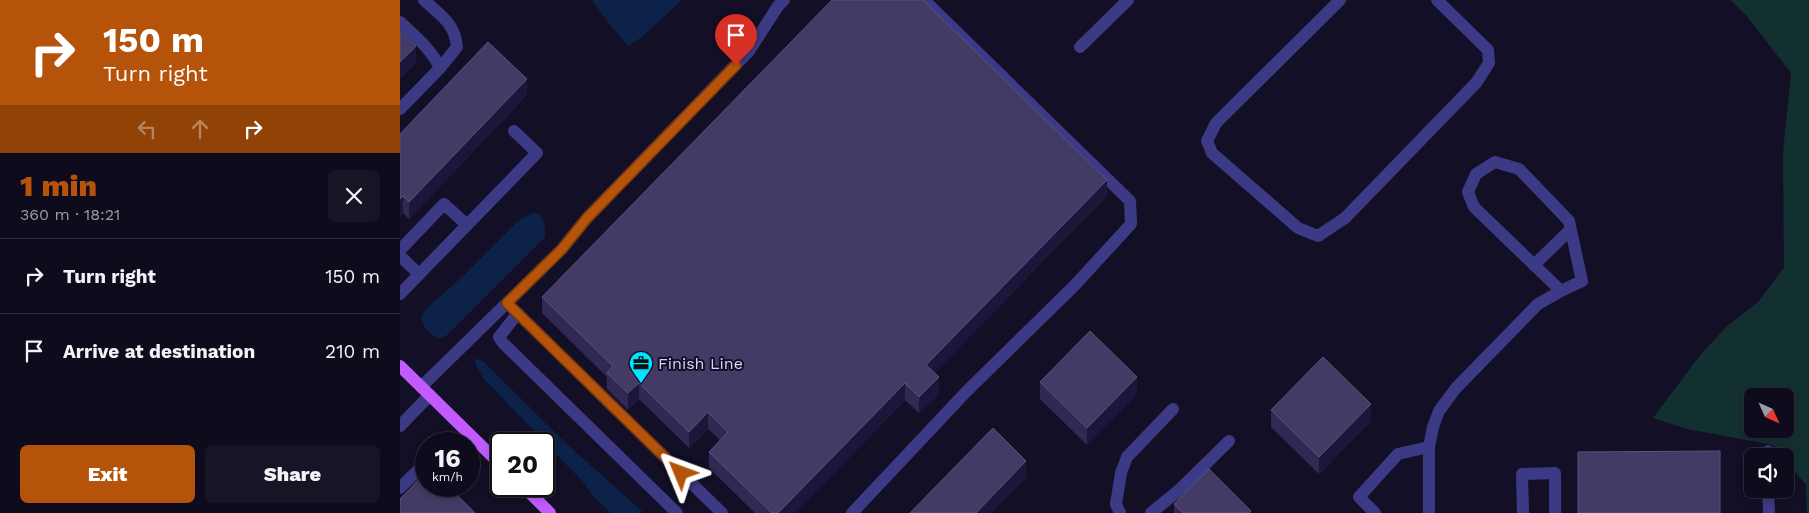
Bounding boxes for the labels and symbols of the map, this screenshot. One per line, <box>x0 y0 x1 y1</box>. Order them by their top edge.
pin <box>715 14 757 65</box>
office icon: Finish Line <box>628 350 654 384</box>
place label: Finish Line <box>658 354 743 373</box>
north arrow <box>1744 388 1794 438</box>
speed limit sign: 20 <box>490 432 555 497</box>
position arrow <box>654 446 706 498</box>

